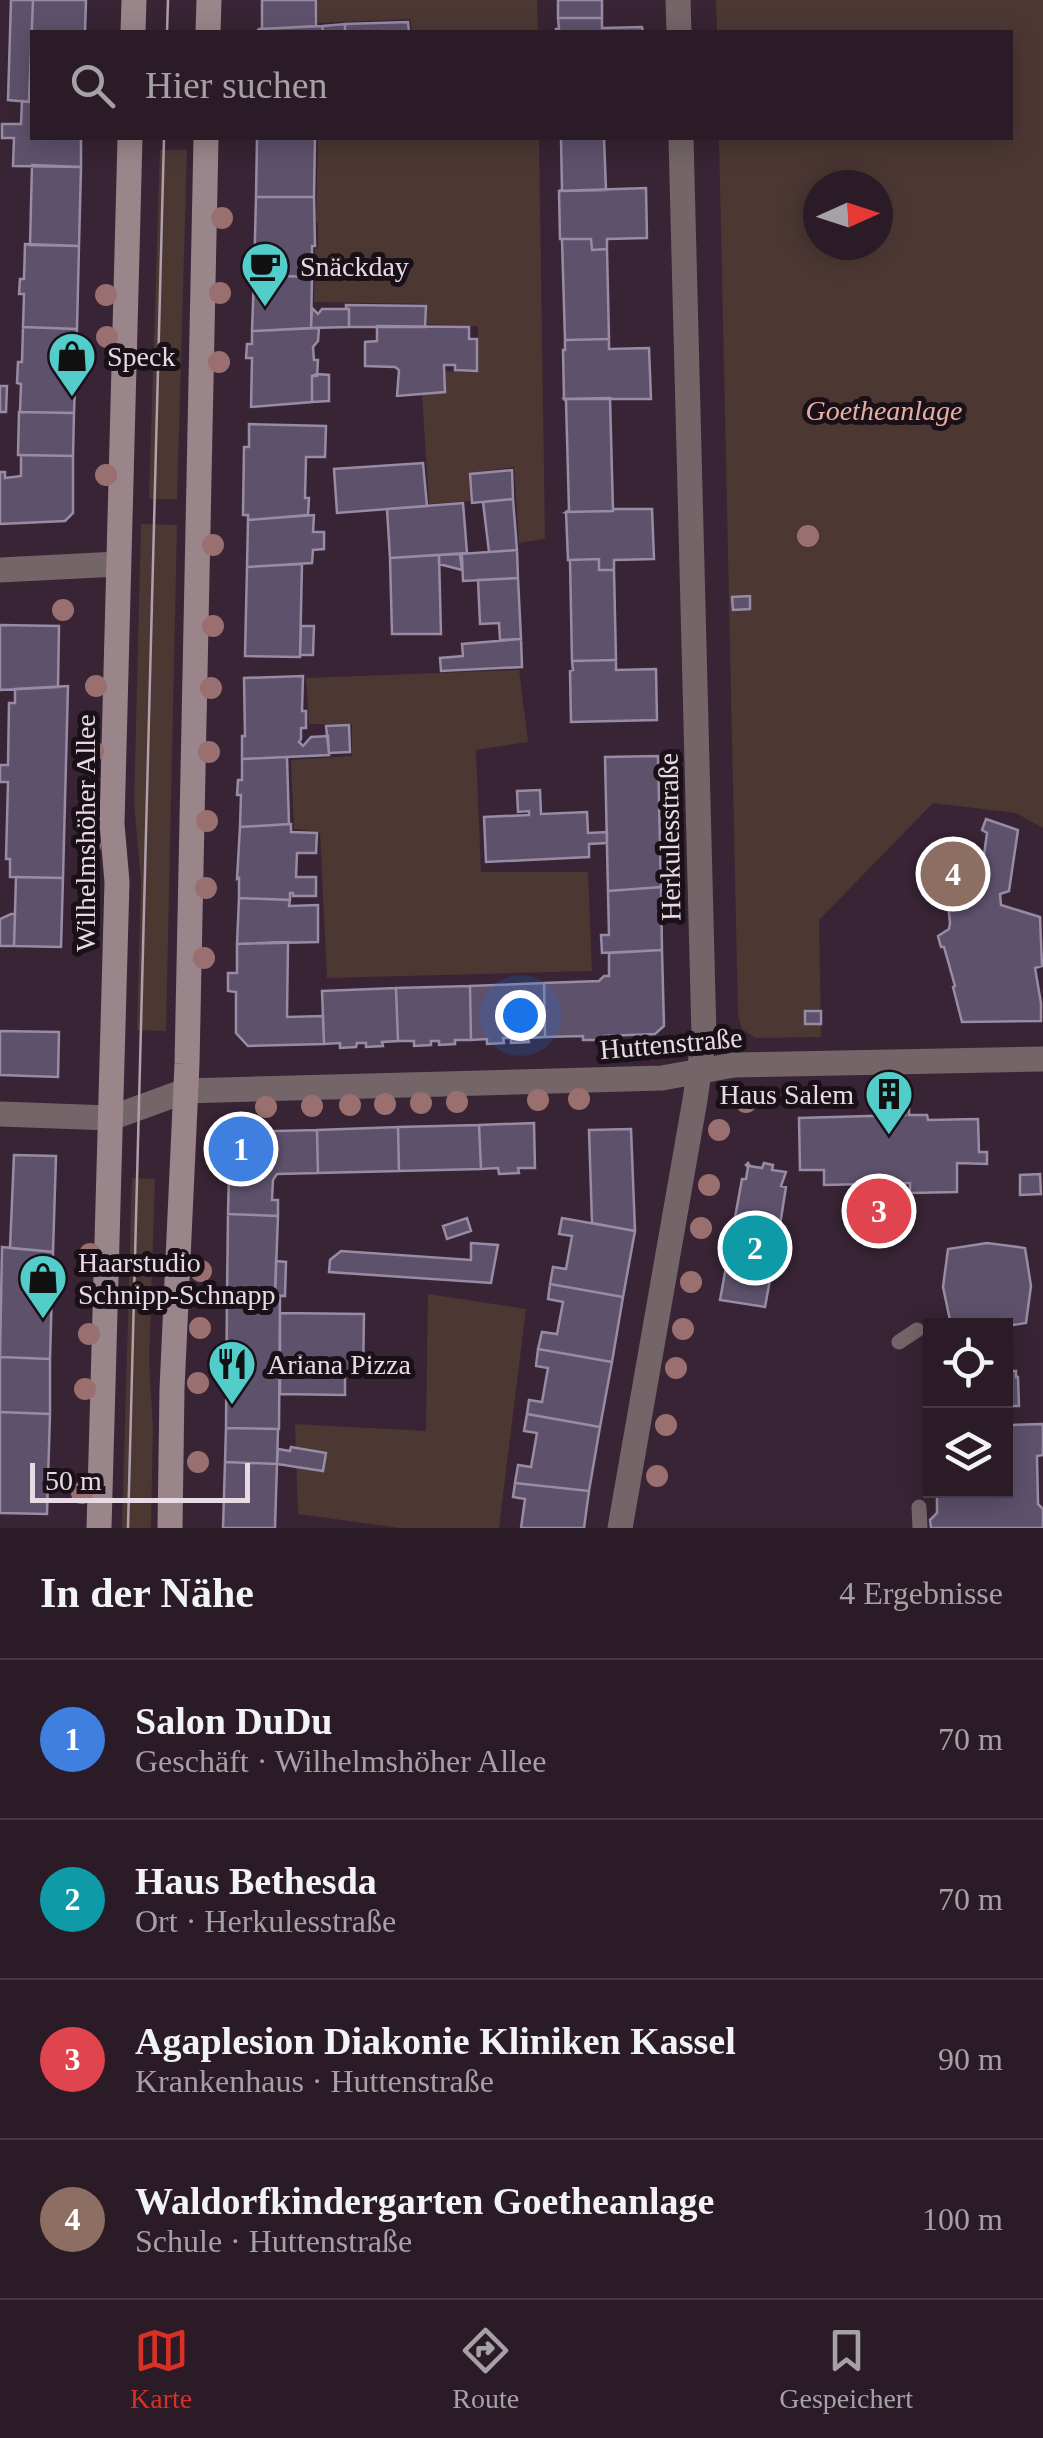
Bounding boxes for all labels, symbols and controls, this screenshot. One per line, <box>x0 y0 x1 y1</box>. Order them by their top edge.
search box <box>30 30 1013 140</box>
icon: search <box>65 58 120 113</box>
text: Hier suchen <box>145 64 328 106</box>
north arrow <box>803 170 893 260</box>
cafe icon: Snäckday <box>239 240 291 308</box>
place label: Snäckday <box>300 251 409 282</box>
shop icon: Speck <box>46 330 98 398</box>
place label: Speck <box>107 341 175 372</box>
park label: Goetheanlage <box>805 395 963 426</box>
street label: Wilhelmshöher Allee <box>70 714 101 952</box>
street label: Herkulesstraße <box>653 753 686 921</box>
pin: 4 <box>920 836 986 912</box>
your location <box>495 990 546 1041</box>
street label: Huttenstraße <box>598 1022 744 1065</box>
building icon: Haus Salem <box>863 1068 915 1136</box>
place label: Haus Salem <box>719 1079 854 1110</box>
pin: 1 <box>208 1112 274 1186</box>
pin: 3 <box>846 1174 912 1248</box>
pin: 2 <box>722 1210 788 1286</box>
place label: Haarstudio Schnipp-Schnapp <box>78 1247 276 1310</box>
shop icon: Haarstudio Schnipp-Schnapp <box>17 1252 69 1320</box>
map controls <box>923 1318 1013 1498</box>
button: locate <box>923 1318 1013 1408</box>
restaurant icon: Ariana Pizza <box>206 1338 258 1406</box>
place label: Ariana Pizza <box>267 1349 411 1380</box>
button: layers <box>923 1408 1013 1498</box>
scale bar <box>30 1458 250 1502</box>
text: 50 m <box>45 1465 102 1496</box>
text: In der Nähe <box>40 1570 254 1616</box>
text: 4 Ergebnisse <box>839 1575 1003 1611</box>
text: Salon DuDu <box>135 1700 332 1742</box>
text: 1 <box>65 1721 81 1757</box>
text: 70 m <box>938 1721 1003 1757</box>
text: Geschäft · Wilhelmshöher Allee <box>135 1743 546 1779</box>
text: Haus Bethesda <box>135 1860 377 1902</box>
text: 2 <box>65 1881 81 1917</box>
text: 70 m <box>938 1881 1003 1917</box>
text: Ort · Herkulesstraße <box>135 1903 396 1939</box>
text: Agaplesion Diakonie Kliniken Kassel <box>135 2020 736 2062</box>
text: 3 <box>65 2041 81 2077</box>
text: 90 m <box>938 2041 1003 2077</box>
text: Krankenhaus · Huttenstraße <box>135 2063 494 2099</box>
text: Waldorfkindergarten Goetheanlage <box>135 2180 714 2222</box>
text: 4 <box>65 2201 81 2237</box>
text: 100 m <box>922 2201 1003 2237</box>
text: Schule · Huttenstraße <box>135 2223 412 2259</box>
tab: Karte <box>130 2323 192 2415</box>
tab: Route <box>452 2323 519 2415</box>
tab: Gespeichert <box>779 2323 913 2415</box>

